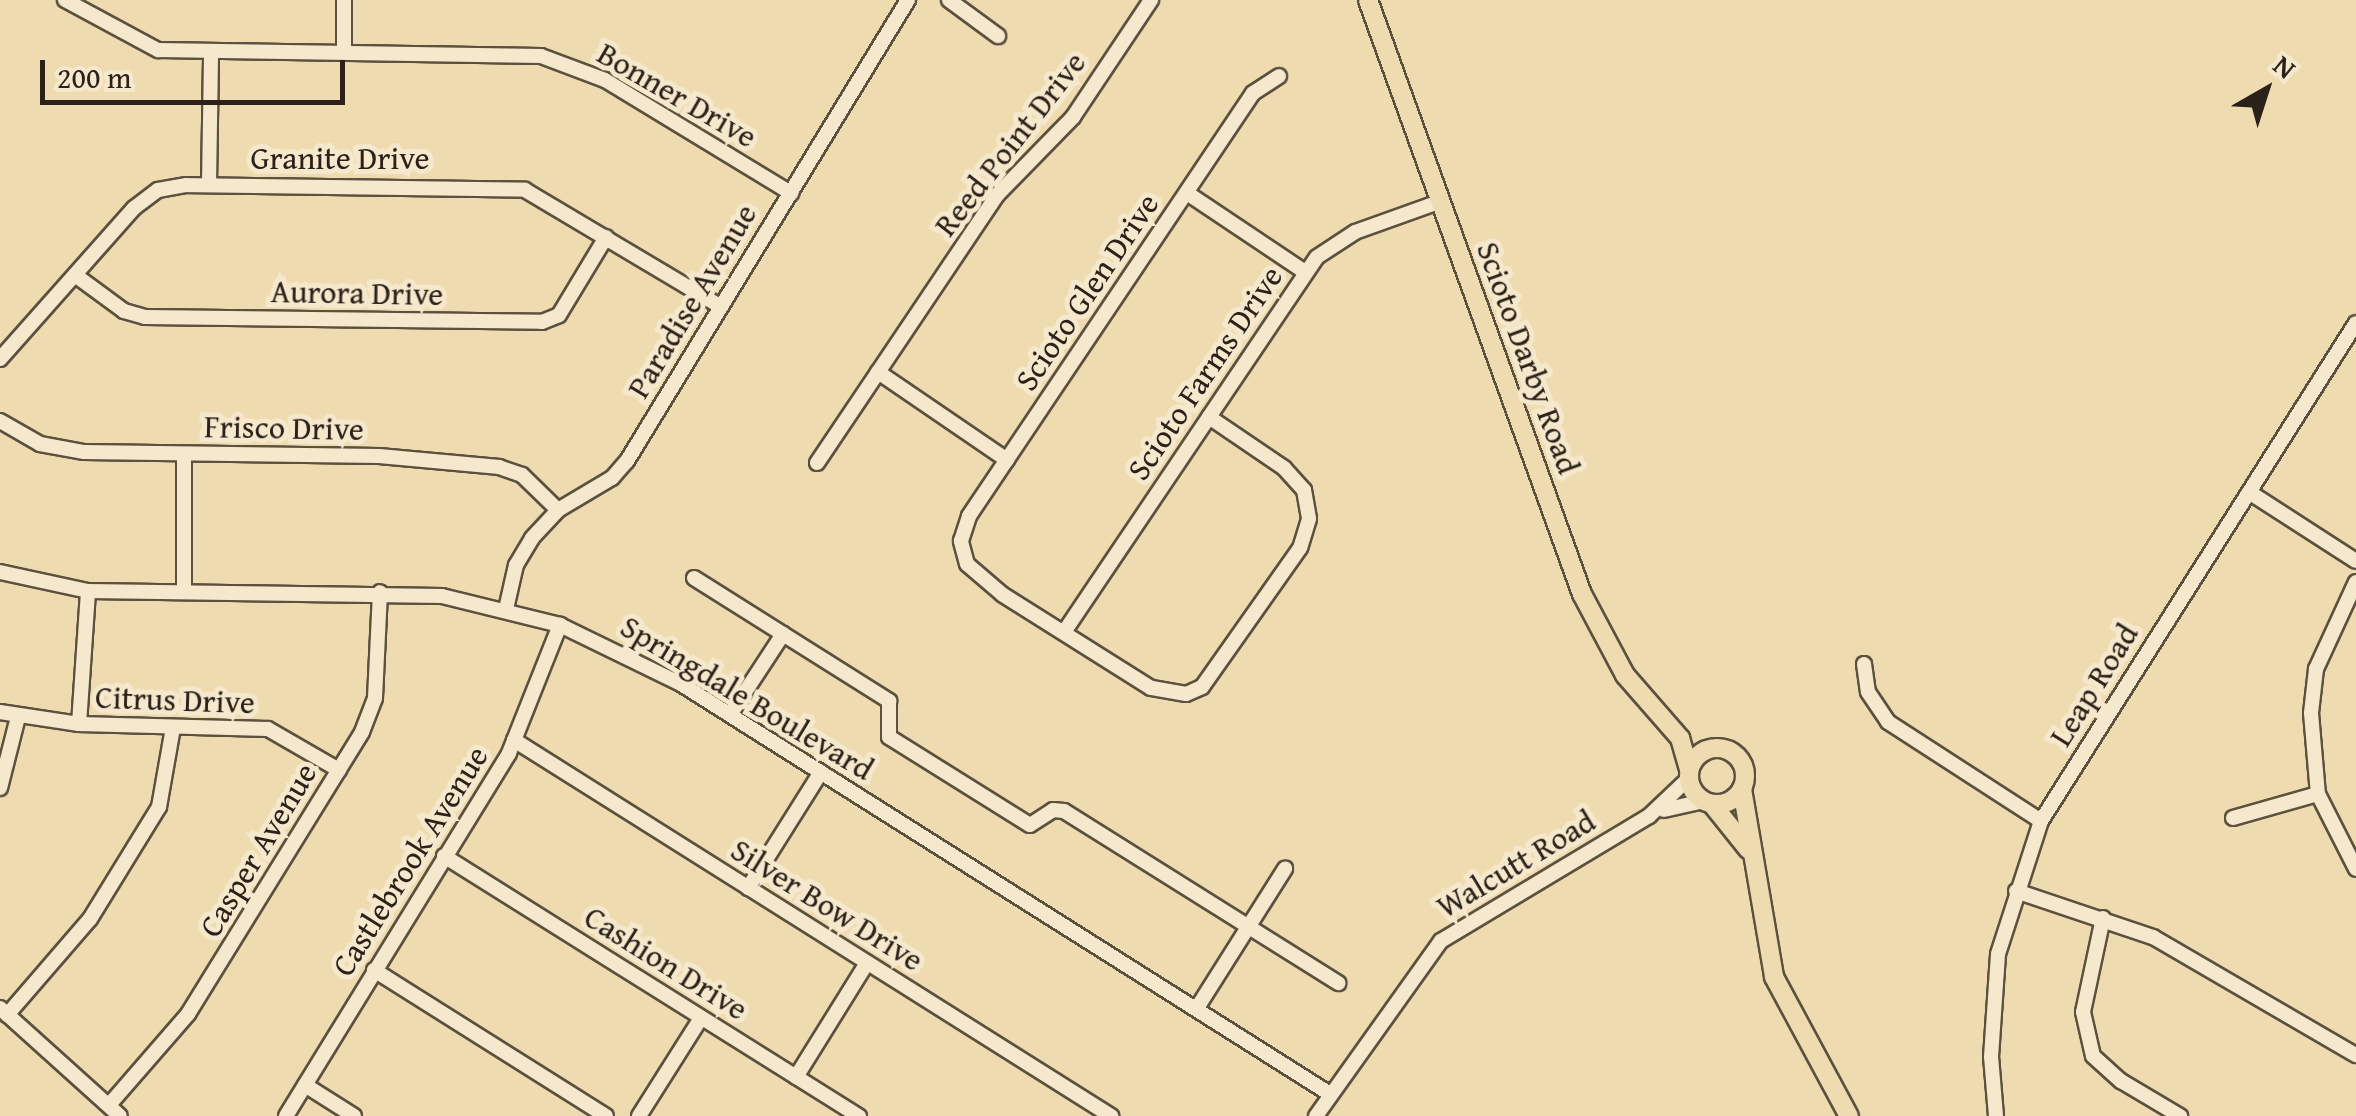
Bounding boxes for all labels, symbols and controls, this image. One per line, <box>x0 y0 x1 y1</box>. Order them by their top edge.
street label: Bonner Drive <box>591 34 763 156</box>
scale bar <box>45 40 350 102</box>
north arrow <box>2216 40 2316 140</box>
street label: Reed Point Drive <box>926 44 1094 244</box>
text: N <box>2265 44 2305 88</box>
text: 200 m <box>57 55 131 99</box>
street label: Granite Drive <box>251 139 429 177</box>
street label: Scioto Glen Drive <box>1007 186 1167 398</box>
street label: Paradise Avenue <box>619 197 765 405</box>
street label: Scioto Darby Road <box>1468 237 1588 479</box>
street label: Scioto Farms Drive <box>1119 259 1291 487</box>
street label: Aurora Drive <box>270 272 444 314</box>
street label: Frisco Drive <box>204 407 364 449</box>
street label: Springdale Boulevard <box>614 607 880 789</box>
street label: Leap Road <box>2041 617 2147 753</box>
street label: Citrus Drive <box>95 678 255 722</box>
street label: Castlebrook Avenue <box>324 739 496 983</box>
street label: Casper Avenue <box>191 756 325 944</box>
street label: Walcutt Road <box>1430 802 1602 926</box>
street label: Silver Bow Drive <box>724 831 930 979</box>
street label: Cashion Drive <box>577 898 755 1028</box>

